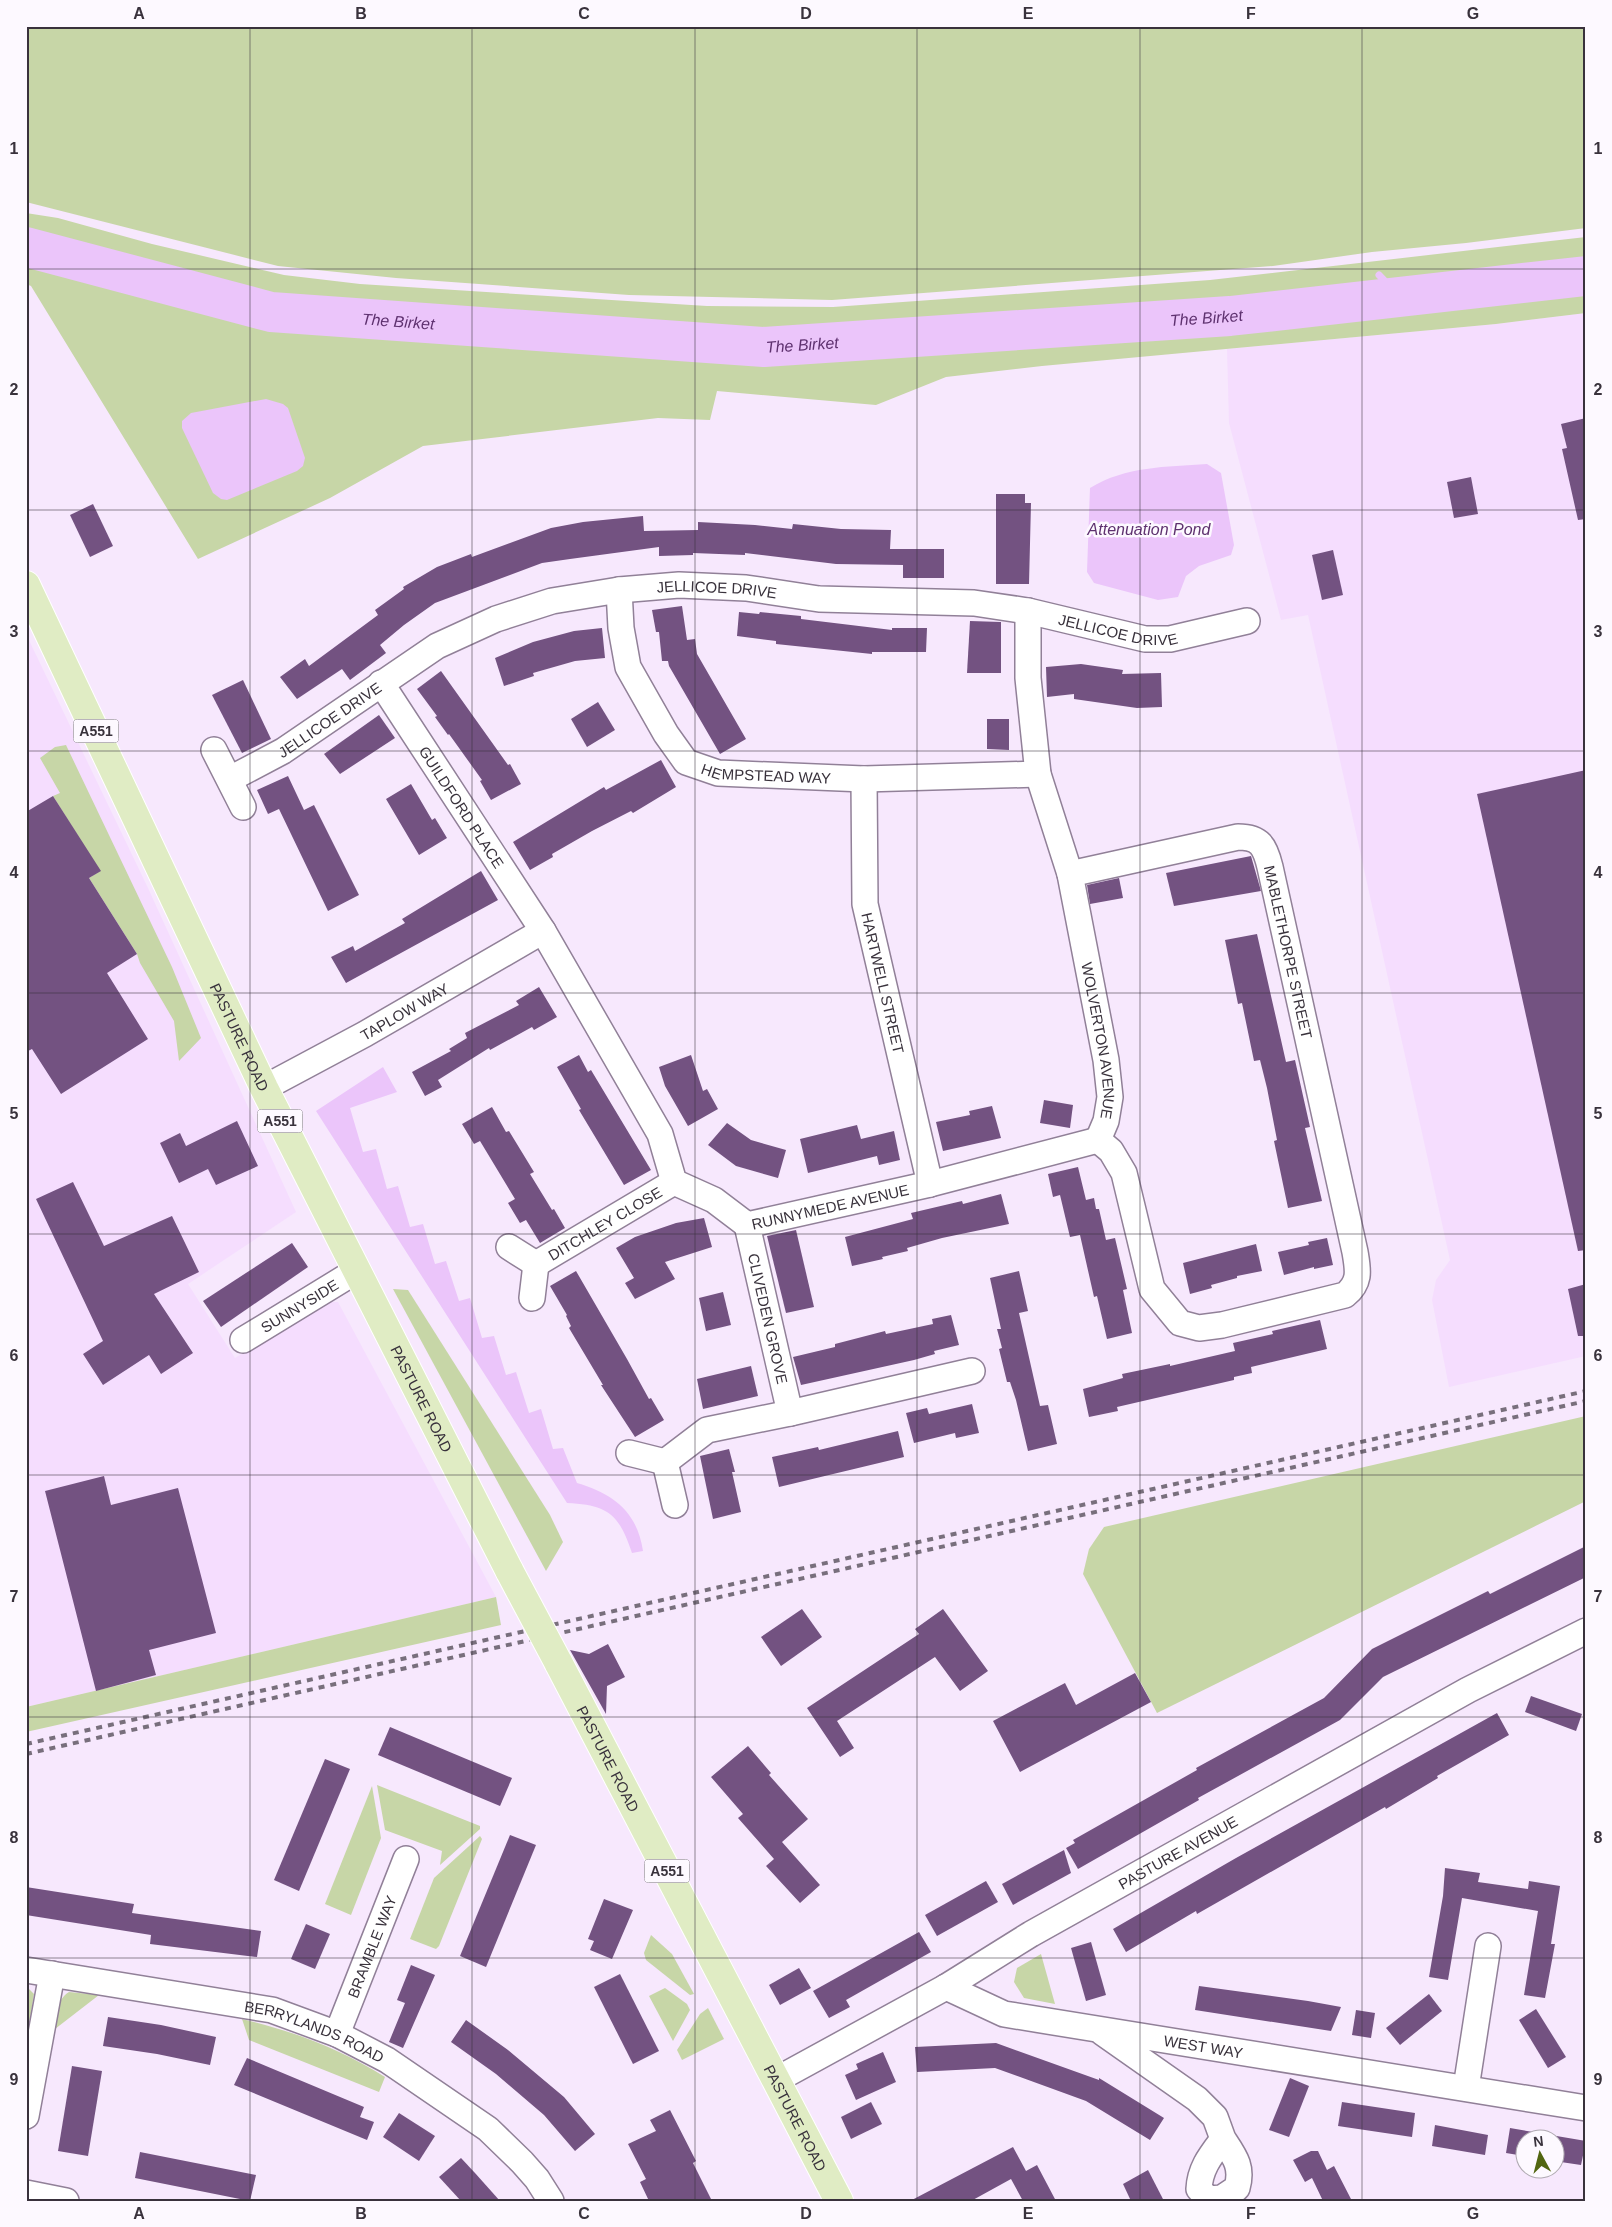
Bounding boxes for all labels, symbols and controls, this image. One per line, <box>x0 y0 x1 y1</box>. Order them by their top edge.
text: A <box>133 5 145 22</box>
text: B <box>355 5 367 22</box>
text: C <box>578 5 590 22</box>
text: D <box>800 5 812 22</box>
text: E <box>1023 5 1034 22</box>
text: F <box>1246 5 1256 22</box>
text: G <box>1467 5 1479 22</box>
text: 1 <box>10 140 19 157</box>
text: 1 <box>1594 140 1603 157</box>
water label: The Birket <box>1169 306 1244 328</box>
water label: The Birket <box>361 310 436 332</box>
water label: The Birket <box>765 334 840 355</box>
text: 2 <box>10 381 19 398</box>
text: 2 <box>1594 381 1603 398</box>
water label: Attenuation Pond <box>1087 521 1211 538</box>
street label: JELLICOE DRIVE <box>656 576 778 601</box>
street label: JELLICOE DRIVE <box>1057 610 1179 648</box>
text: 3 <box>10 623 19 640</box>
text: 3 <box>1594 623 1603 640</box>
street label: JELLICOE DRIVE <box>275 678 384 761</box>
road number: A551 <box>74 719 118 742</box>
street label: GUILDFORD PLACE <box>416 743 508 871</box>
street label: HEMPSTEAD WAY <box>699 759 831 786</box>
text: 4 <box>10 864 19 881</box>
street label: MABLETHORPE STREET <box>1261 864 1316 1040</box>
text: 4 <box>1594 864 1603 881</box>
street label: HARTWELL STREET <box>859 911 908 1055</box>
street label: WOLVERTON AVENUE <box>1079 961 1119 1120</box>
street label: TAPLOW WAY <box>357 979 451 1043</box>
street label: PASTURE ROAD <box>207 980 273 1094</box>
text: 5 <box>10 1105 19 1122</box>
text: 5 <box>1594 1105 1603 1122</box>
road number: A551 <box>258 1110 302 1132</box>
street label: RUNNYMEDE AVENUE <box>750 1181 910 1232</box>
street label: DITCHLEY CLOSE <box>545 1183 665 1263</box>
street label: CLIVEDEN GROVE <box>745 1252 792 1386</box>
street label: SUNNYSIDE <box>258 1276 341 1336</box>
street label: PASTURE ROAD <box>388 1343 456 1455</box>
text: 6 <box>10 1347 19 1364</box>
text: 6 <box>1594 1347 1603 1364</box>
text: 7 <box>10 1588 19 1605</box>
text: 7 <box>1594 1588 1603 1605</box>
street label: PASTURE ROAD <box>574 1703 643 1815</box>
street label: PASTURE AVENUE <box>1115 1812 1240 1892</box>
text: 8 <box>10 1829 19 1846</box>
text: 8 <box>1594 1829 1603 1846</box>
road number: A551 <box>644 1860 690 1882</box>
street label: BRAMBLE WAY <box>344 1893 399 2000</box>
street label: BERRYLANDS ROAD <box>243 1997 387 2066</box>
street label: WEST WAY <box>1163 2031 1244 2061</box>
street label: PASTURE ROAD <box>761 2062 830 2174</box>
text: 9 <box>10 2071 19 2088</box>
text: 9 <box>1594 2071 1603 2088</box>
north arrow <box>1514 2130 1564 2180</box>
text: N <box>1532 2133 1544 2150</box>
text: A <box>133 2205 145 2222</box>
text: B <box>355 2205 367 2222</box>
text: C <box>578 2205 590 2222</box>
text: D <box>800 2205 812 2222</box>
text: E <box>1023 2205 1034 2222</box>
text: F <box>1246 2205 1256 2222</box>
text: G <box>1467 2205 1479 2222</box>

